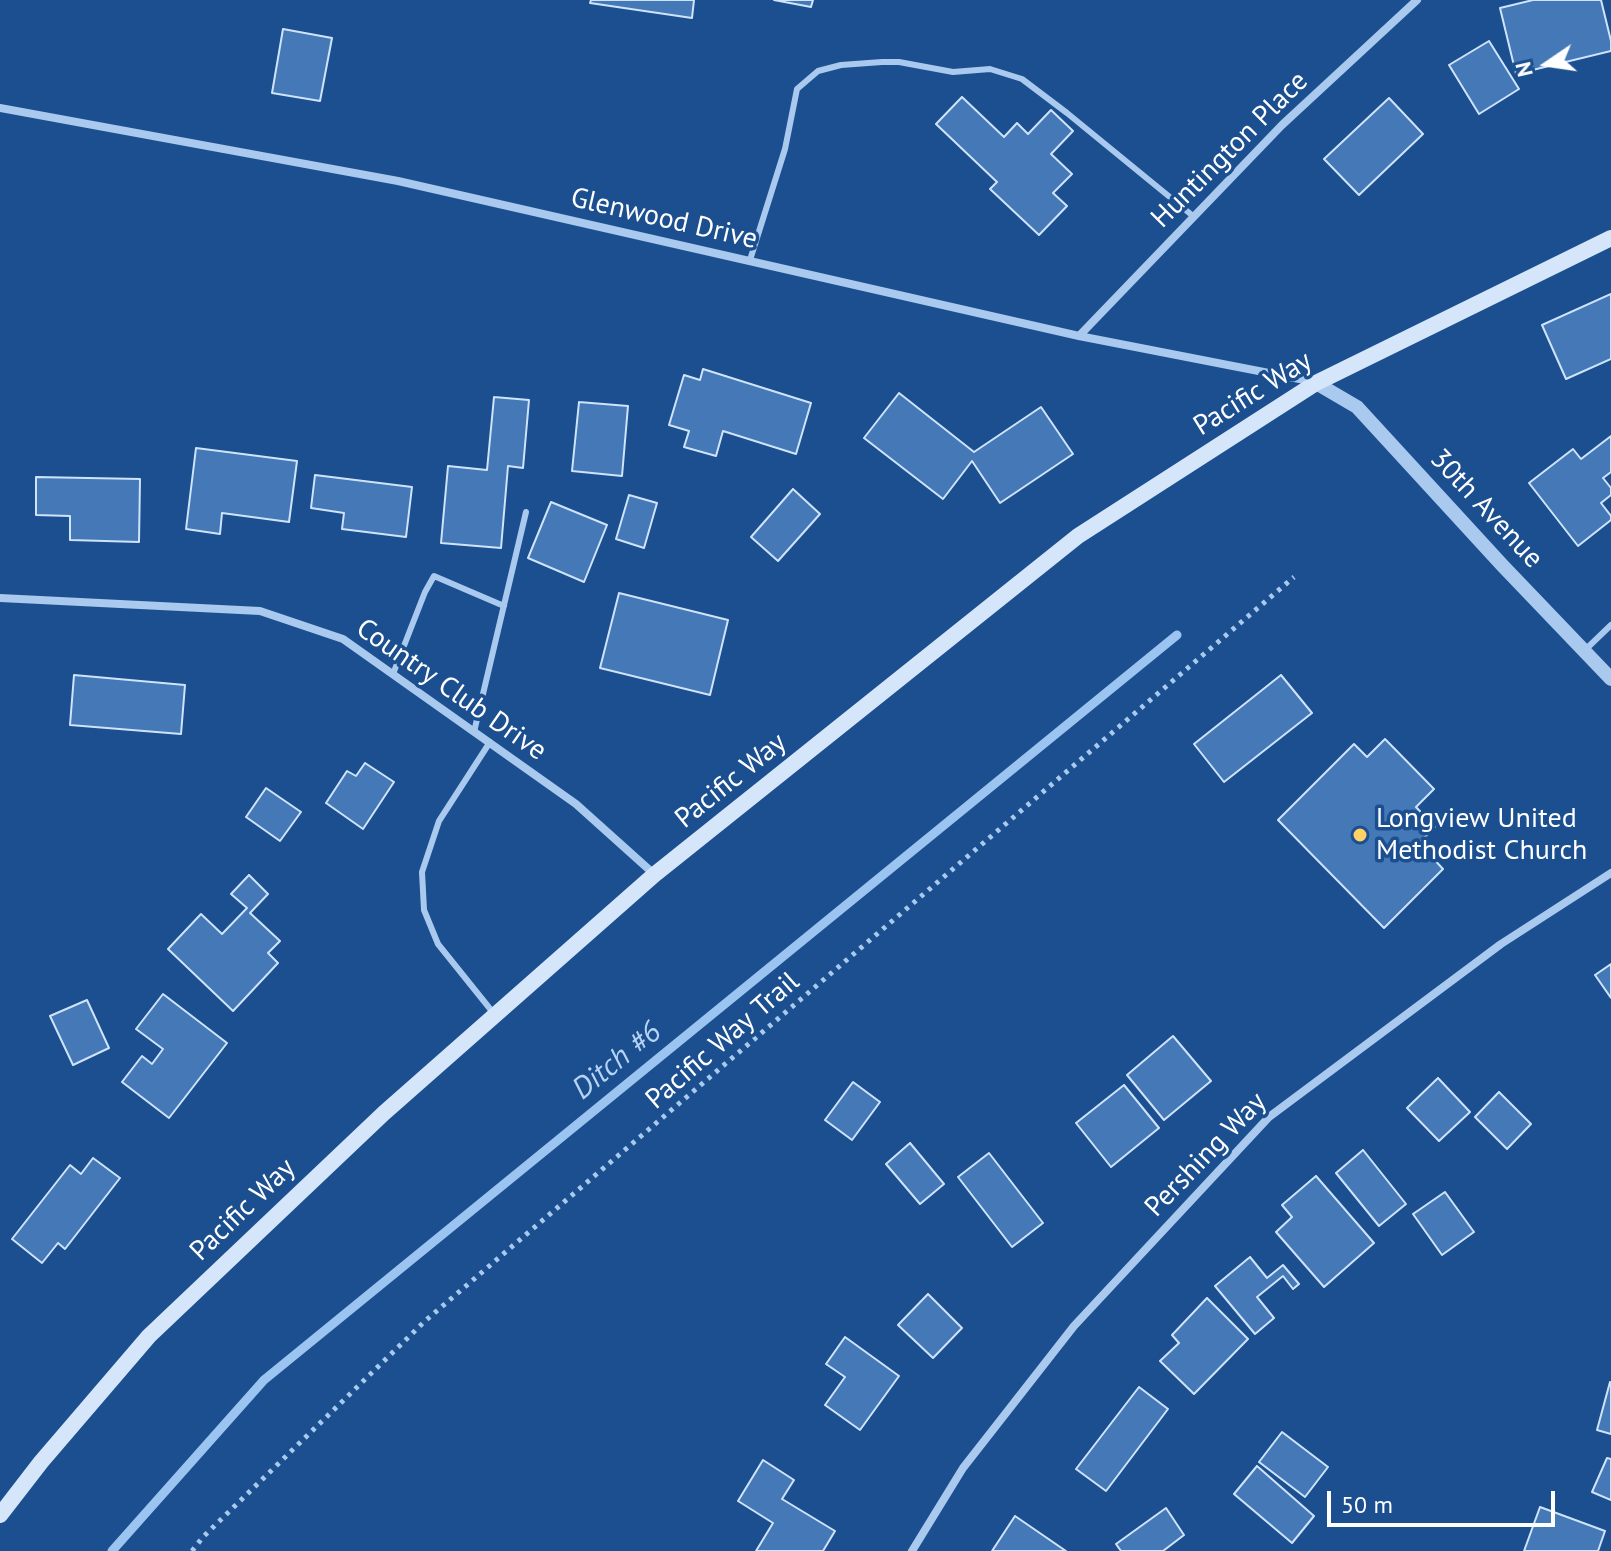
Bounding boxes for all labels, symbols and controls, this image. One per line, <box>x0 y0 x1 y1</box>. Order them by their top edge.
north arrow <box>1507 24 1587 104</box>
text: N <box>1508 59 1539 80</box>
street label: Huntington Place <box>1145 65 1315 235</box>
street label: Glenwood Drive <box>567 181 761 257</box>
street label: Pacific Way <box>1188 345 1318 443</box>
street label: 30th Avenue <box>1422 443 1550 575</box>
street label: Country Club Drive <box>349 612 553 768</box>
street label: Pacific Way <box>669 726 793 836</box>
place label: Longview United Methodist Church <box>1376 802 1587 868</box>
marker: Longview United Methodist Church <box>1351 826 1369 844</box>
street label: Pacific Way Trail <box>640 965 806 1117</box>
water label: Ditch #6 <box>565 1014 669 1108</box>
street label: Pershing Way <box>1138 1086 1274 1224</box>
street label: Pacific Way <box>184 1152 302 1268</box>
scale bar <box>1331 1475 1559 1525</box>
text: 50 m <box>1341 1489 1393 1520</box>

